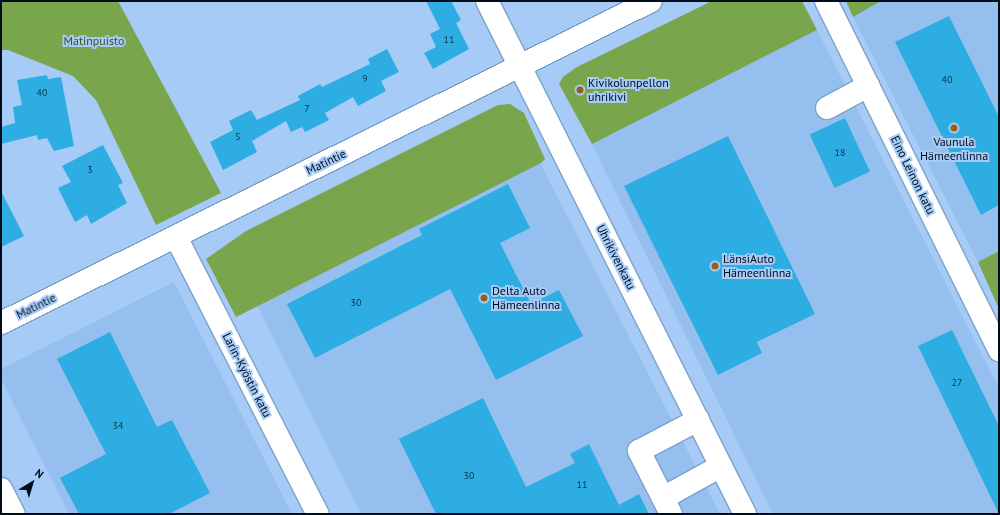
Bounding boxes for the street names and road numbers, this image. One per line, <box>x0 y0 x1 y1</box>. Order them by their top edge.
street label: Eino Leinon katu <box>888 133 938 217</box>
street label: Matintie <box>304 146 348 178</box>
street label: Uhrikivenkatu <box>593 222 639 292</box>
street label: Matintie <box>14 290 58 322</box>
street label: Larin-Kyöstin katu <box>219 330 275 420</box>

